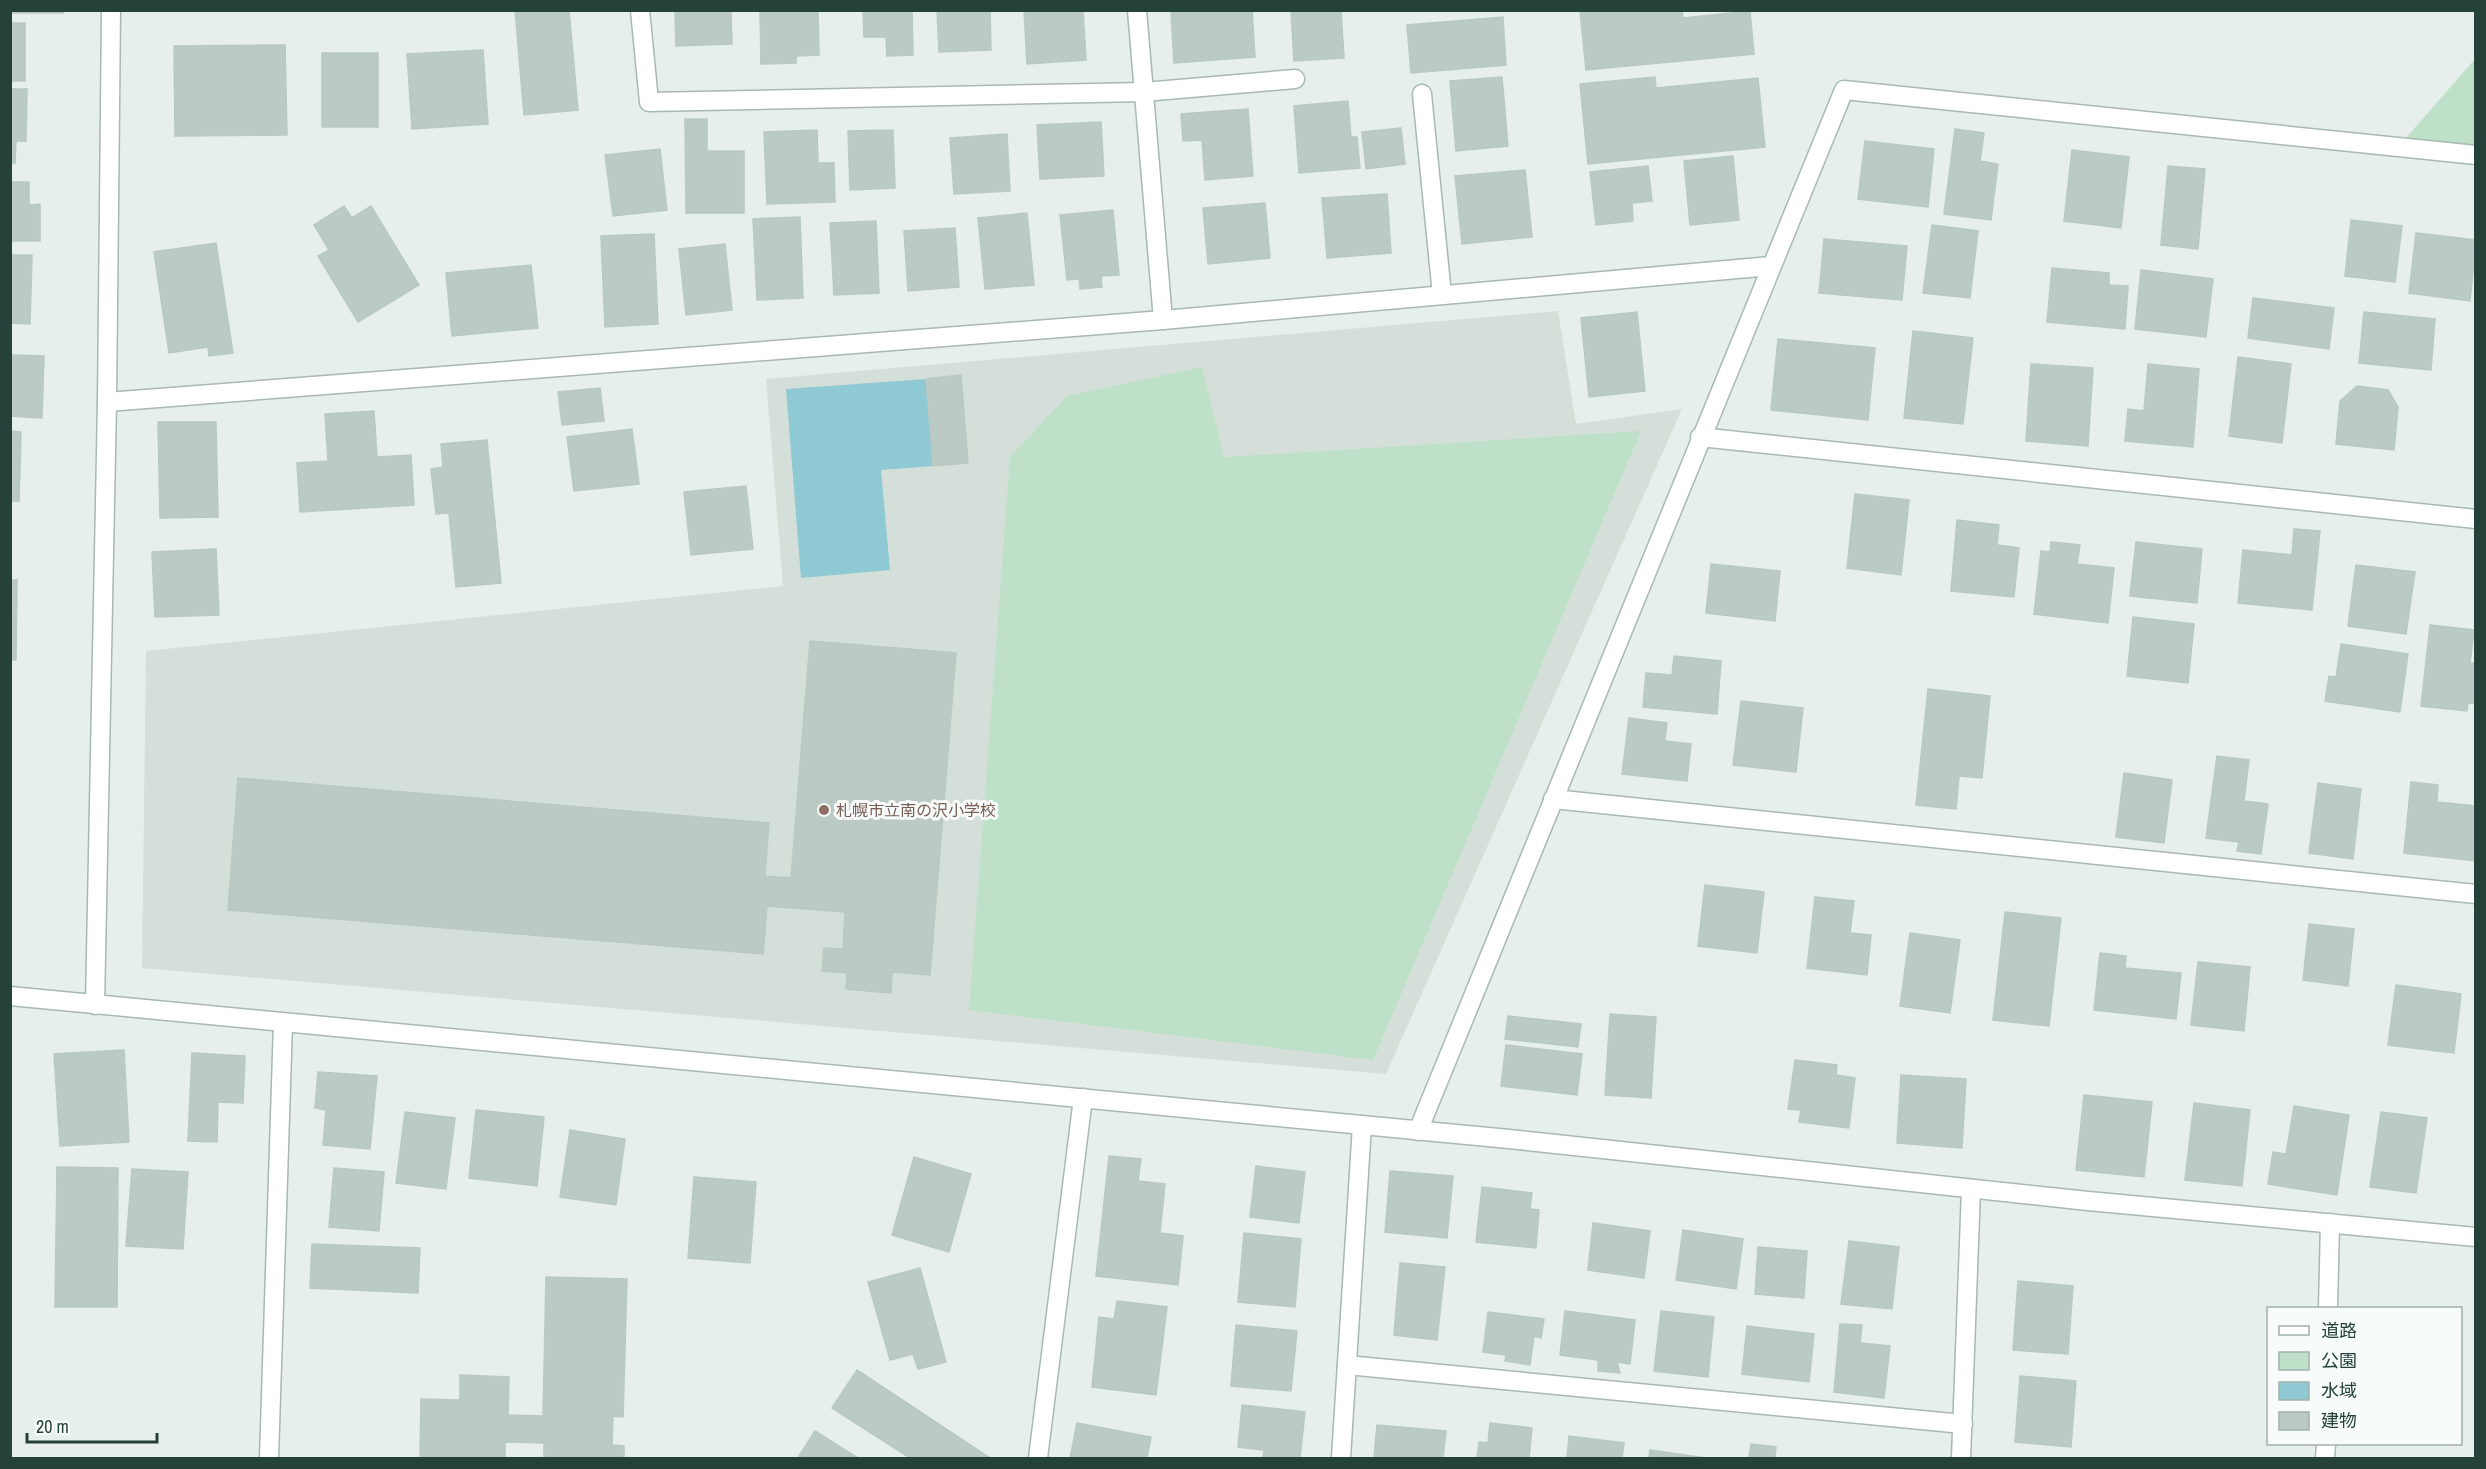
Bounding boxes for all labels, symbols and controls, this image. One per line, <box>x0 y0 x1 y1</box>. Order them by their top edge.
place label: 札幌市立南の沢小学校 <box>836 799 996 821</box>
marker: 札幌市立南の沢小学校 <box>817 803 831 817</box>
legend <box>2267 1307 2462 1445</box>
text: 道路 <box>2321 1318 2357 1343</box>
text: 公園 <box>2321 1348 2357 1373</box>
text: 水域 <box>2321 1378 2357 1403</box>
scale bar <box>27 1406 158 1444</box>
text: 建物 <box>2321 1408 2357 1433</box>
text: 20 m <box>36 1414 69 1439</box>

